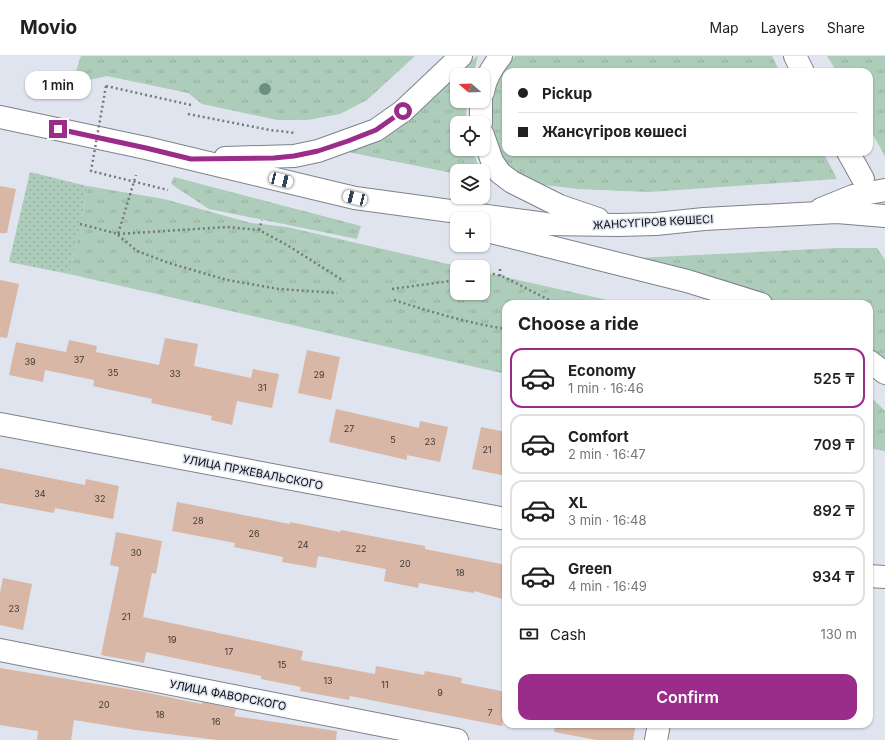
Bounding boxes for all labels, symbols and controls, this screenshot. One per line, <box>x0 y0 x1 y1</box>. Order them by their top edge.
text: Movio <box>20 16 77 39</box>
text: Map <box>710 19 739 36</box>
text: Layers <box>761 19 805 36</box>
text: Share <box>827 19 865 36</box>
north arrow <box>450 68 490 108</box>
map controls <box>450 68 490 300</box>
callout: 1 min <box>25 71 91 99</box>
text: 1 min <box>42 77 74 93</box>
text: Pickup <box>542 84 592 103</box>
route start <box>394 102 412 120</box>
button: locate <box>450 116 490 156</box>
route end <box>49 120 67 138</box>
text: Жансүгіров көшесі <box>542 122 687 141</box>
button: layers <box>450 164 490 204</box>
car <box>268 171 294 189</box>
car <box>342 189 368 207</box>
button: + <box>450 212 490 252</box>
street label: ЖАНСҮГІРОВ КӨШЕСІ <box>592 212 714 232</box>
button: − <box>450 260 490 300</box>
text: Choose a ride <box>518 313 639 334</box>
house number: 37 <box>74 354 84 365</box>
house number: 39 <box>24 356 36 367</box>
icon: car <box>520 360 556 396</box>
text: Economy <box>568 361 636 380</box>
house number: 35 <box>107 367 119 378</box>
house number: 33 <box>169 368 181 379</box>
house number: 29 <box>313 369 325 380</box>
text: 525 ₸ <box>813 369 855 388</box>
text: 1 min · 16:46 <box>568 380 644 396</box>
house number: 31 <box>257 382 267 393</box>
house number: 27 <box>344 423 354 434</box>
icon: car <box>520 426 556 462</box>
text: Comfort <box>568 427 629 446</box>
house number: 5 <box>390 434 396 445</box>
text: 709 ₸ <box>813 435 855 454</box>
house number: 23 <box>424 436 436 447</box>
house number: 21 <box>482 444 492 455</box>
text: 2 min · 16:47 <box>568 446 646 462</box>
street label: УЛИЦА ПРЖЕВАЛЬСКОГО <box>182 452 324 492</box>
house number: 34 <box>34 488 46 499</box>
icon: car <box>520 492 556 528</box>
house number: 32 <box>94 493 106 504</box>
text: XL <box>568 493 588 512</box>
text: 892 ₸ <box>813 501 855 520</box>
text: 3 min · 16:48 <box>568 512 647 528</box>
house number: 28 <box>192 515 204 526</box>
house number: 26 <box>248 528 260 539</box>
house number: 24 <box>297 539 309 550</box>
house number: 22 <box>356 543 366 554</box>
house number: 30 <box>130 547 142 558</box>
house number: 20 <box>399 558 411 569</box>
icon: car <box>520 558 556 594</box>
text: Green <box>568 559 612 578</box>
house number: 18 <box>455 567 465 578</box>
text: 934 ₸ <box>812 567 855 586</box>
text: 4 min · 16:49 <box>568 578 647 594</box>
house number: 23 <box>8 603 20 614</box>
house number: 21 <box>121 611 131 622</box>
icon: cash <box>518 623 540 645</box>
text: Cash <box>550 625 586 644</box>
text: 130 m <box>820 626 857 642</box>
house number: 19 <box>167 634 177 645</box>
house number: 17 <box>225 646 233 657</box>
house number: 15 <box>277 659 287 670</box>
button: Confirm <box>518 674 857 720</box>
house number: 13 <box>323 675 333 686</box>
street label: УЛИЦА ФАВОРСКОГО <box>168 677 288 713</box>
house number: 11 <box>381 679 389 690</box>
house number: 9 <box>437 687 443 698</box>
house number: 20 <box>98 699 110 710</box>
house number: 7 <box>487 707 493 718</box>
house number: 18 <box>155 709 165 720</box>
house number: 16 <box>211 716 221 727</box>

